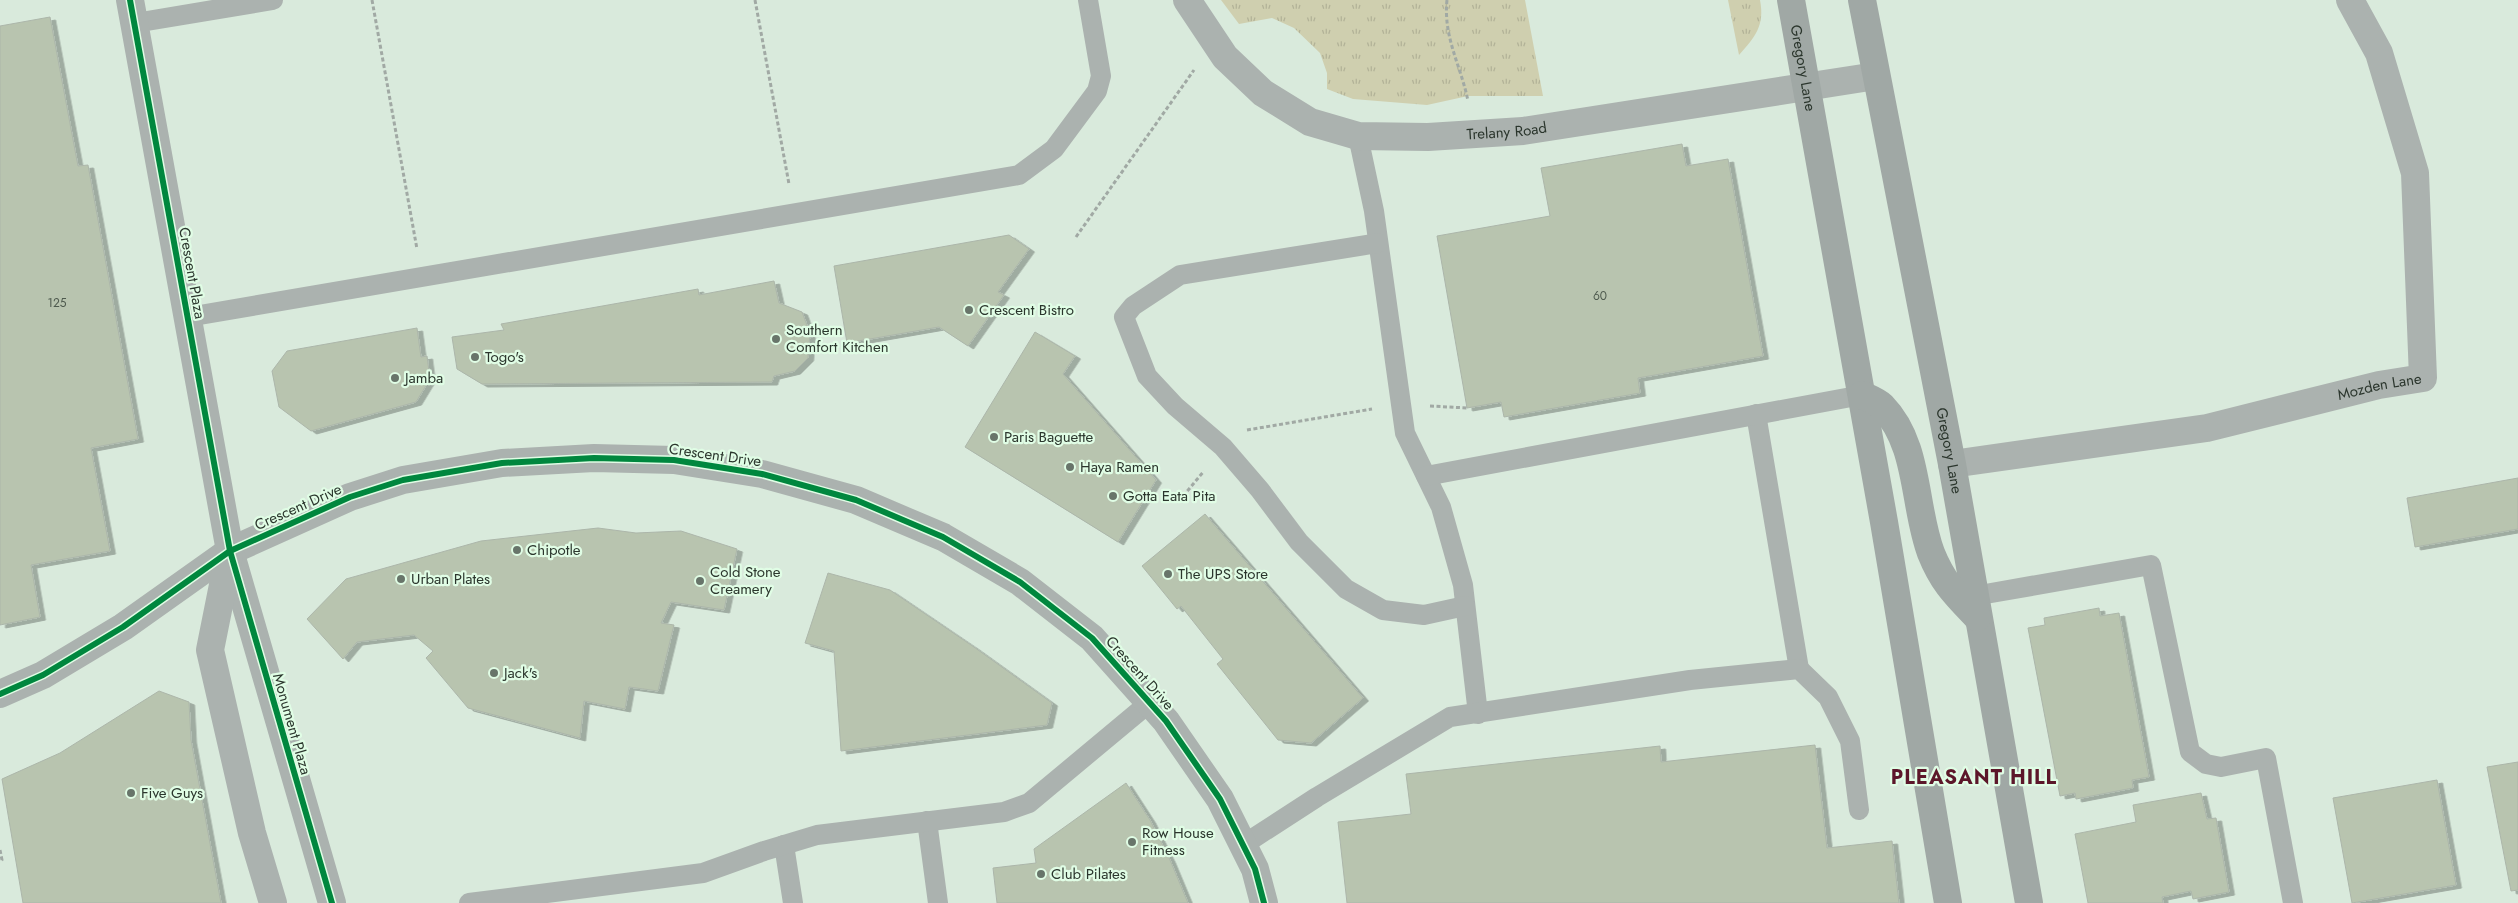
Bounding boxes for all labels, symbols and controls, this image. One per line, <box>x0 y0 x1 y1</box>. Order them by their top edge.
street label: Gregory Lane <box>1785 23 1822 113</box>
street label: Trelany Road <box>1466 116 1548 146</box>
street label: Crescent Plaza <box>173 225 211 321</box>
house number: 60 <box>1593 287 1607 305</box>
house number: 125 <box>48 294 67 312</box>
place label: Crescent Bistro <box>979 299 1074 321</box>
marker: Crescent Bistro <box>963 304 975 316</box>
place label: Southern Comfort Kitchen <box>786 319 889 358</box>
marker: Southern Comfort Kitchen <box>770 333 782 345</box>
place label: Togo's <box>485 346 524 368</box>
marker: Togo's <box>469 351 481 363</box>
place label: Jamba <box>403 367 443 389</box>
street label: Mozden Lane <box>2335 367 2423 406</box>
marker: Jamba <box>389 372 401 384</box>
street label: Gregory Lane <box>1930 406 1968 496</box>
place label: Paris Baguette <box>1004 426 1094 448</box>
marker: Paris Baguette <box>988 431 1000 443</box>
street label: Crescent Drive <box>667 438 763 472</box>
place label: Haya Ramen <box>1080 456 1159 478</box>
marker: Haya Ramen <box>1064 461 1076 473</box>
street label: Crescent Drive <box>251 478 345 536</box>
place label: Gotta Eata Pita <box>1123 485 1215 507</box>
marker: Gotta Eata Pita <box>1107 490 1119 502</box>
place label: Chipotle <box>527 539 581 561</box>
marker: Chipotle <box>511 544 523 556</box>
place label: Cold Stone Creamery <box>710 561 781 600</box>
place label: The UPS Store <box>1178 563 1268 585</box>
place label: Urban Plates <box>411 568 490 590</box>
marker: The UPS Store <box>1162 568 1174 580</box>
marker: Urban Plates <box>395 573 407 585</box>
marker: Cold Stone Creamery <box>694 575 706 587</box>
street label: Crescent Drive <box>1101 631 1180 715</box>
place label: Jack's <box>502 662 537 684</box>
marker: Jack's <box>488 667 500 679</box>
street label: Monument Plaza <box>267 671 317 777</box>
district label: PLEASANT HILL <box>1891 763 2057 792</box>
place label: Five Guys <box>141 782 203 804</box>
marker: Five Guys <box>125 787 137 799</box>
place label: Row House Fitness <box>1142 822 1214 861</box>
marker: Row House Fitness <box>1126 836 1138 848</box>
place label: Club Pilates <box>1051 863 1126 885</box>
marker: Club Pilates <box>1035 868 1047 880</box>

